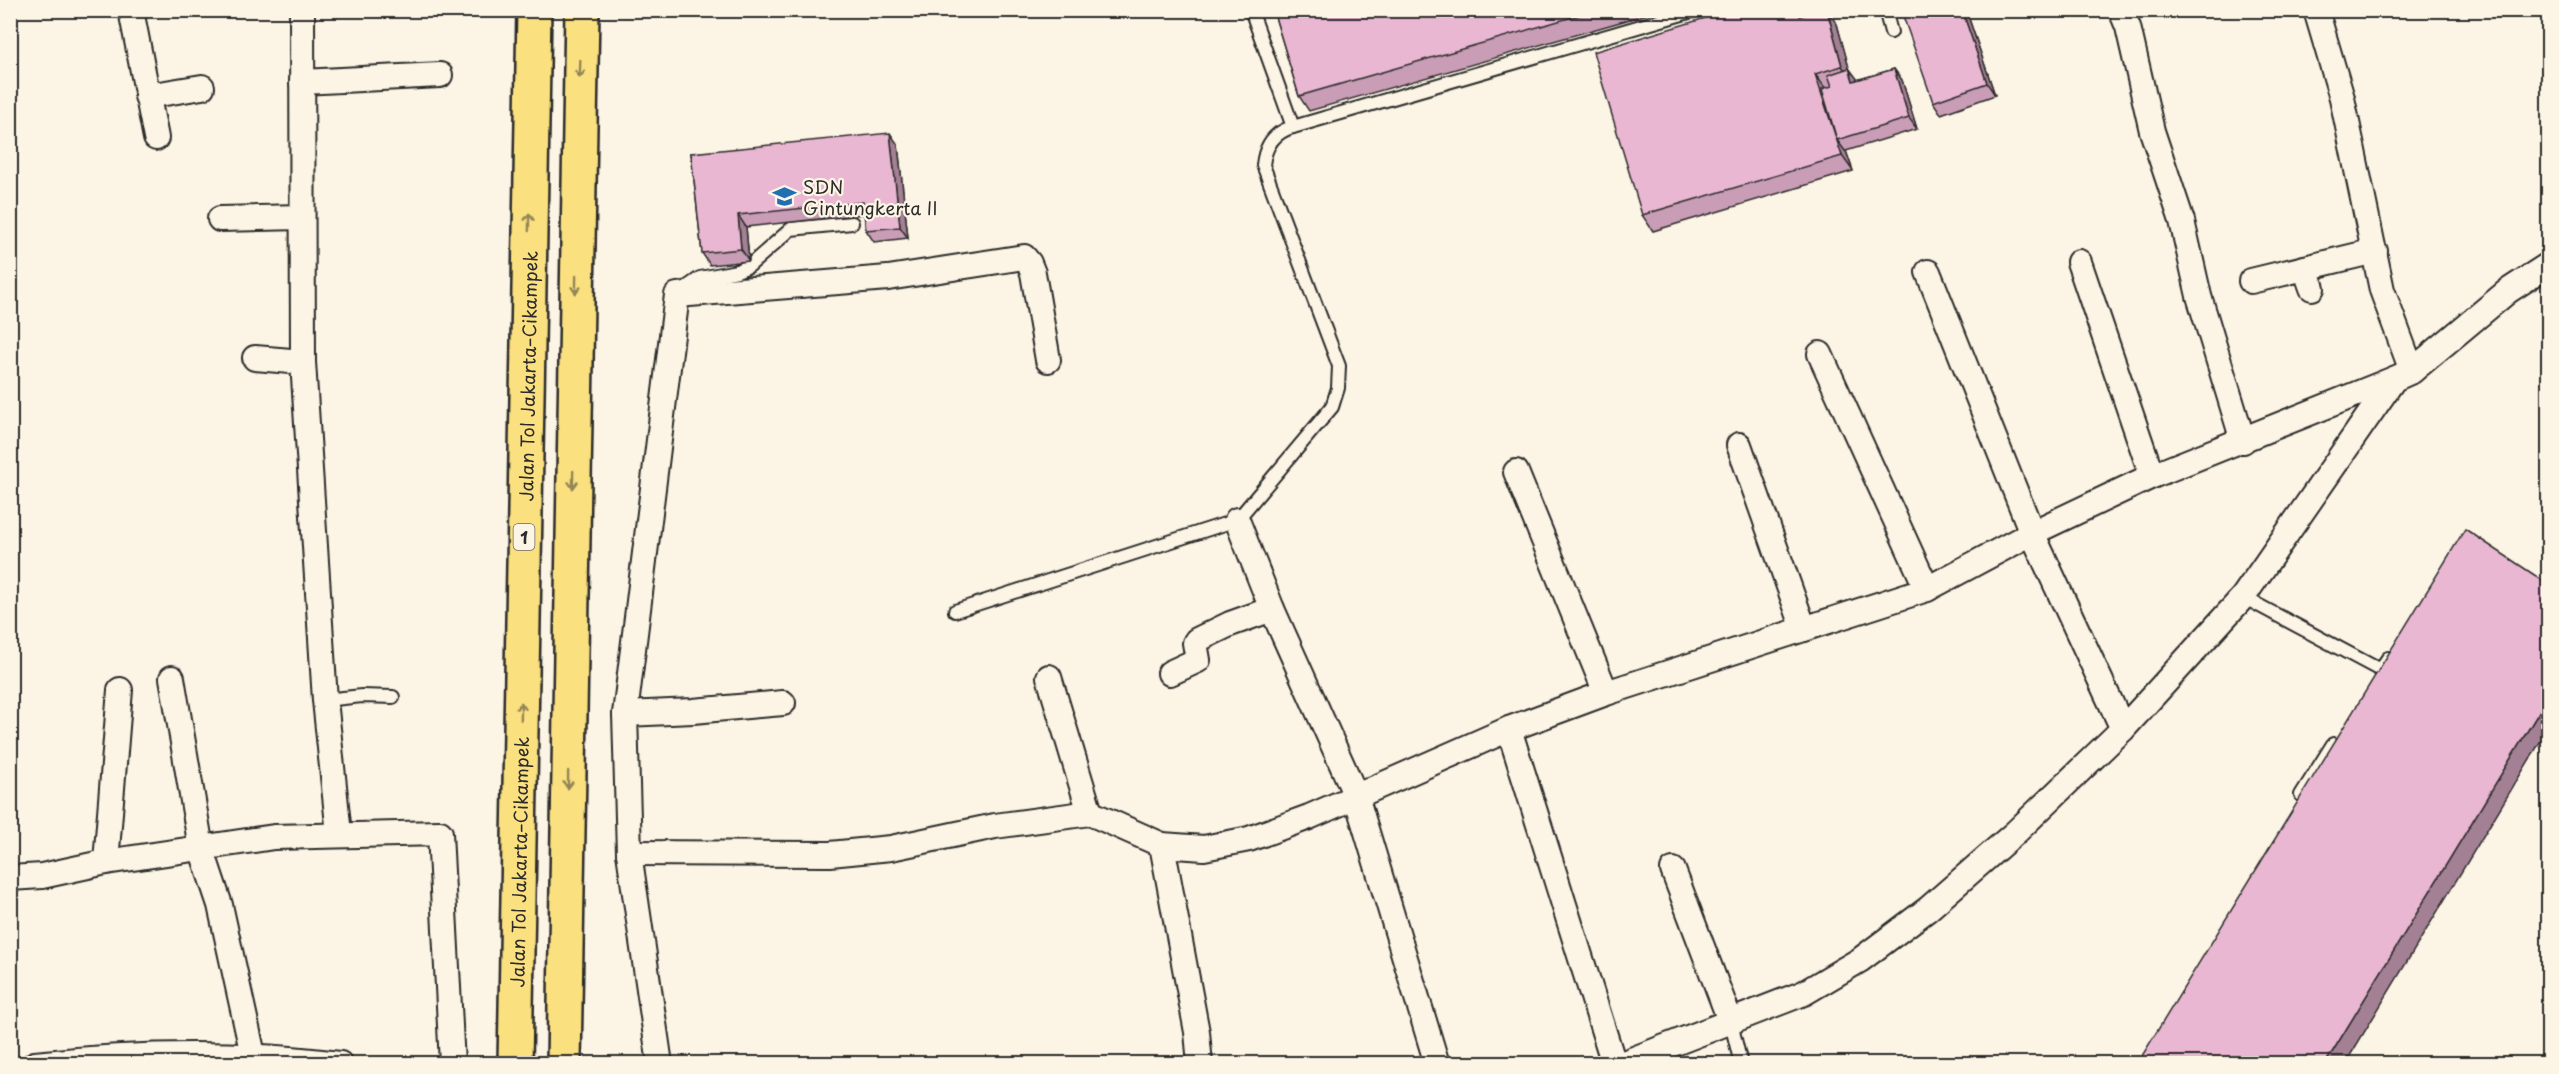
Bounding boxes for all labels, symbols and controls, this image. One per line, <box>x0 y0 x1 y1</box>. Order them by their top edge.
one-way arrow <box>574 58 586 78</box>
place label: SDN Gintungkerta II <box>803 173 937 221</box>
school or university icon: SDN Gintungkerta II <box>772 183 798 209</box>
one-way arrow <box>523 213 535 233</box>
street label: Jalan Tol Jakarta–Cikampek <box>512 251 543 502</box>
one-way arrow <box>570 274 582 294</box>
one-way arrow <box>567 469 579 489</box>
road number: 1 <box>514 524 534 550</box>
one-way arrow <box>515 702 527 722</box>
street label: Jalan Tol Jakarta–Cikampek <box>503 736 534 988</box>
one-way arrow <box>562 769 574 789</box>

